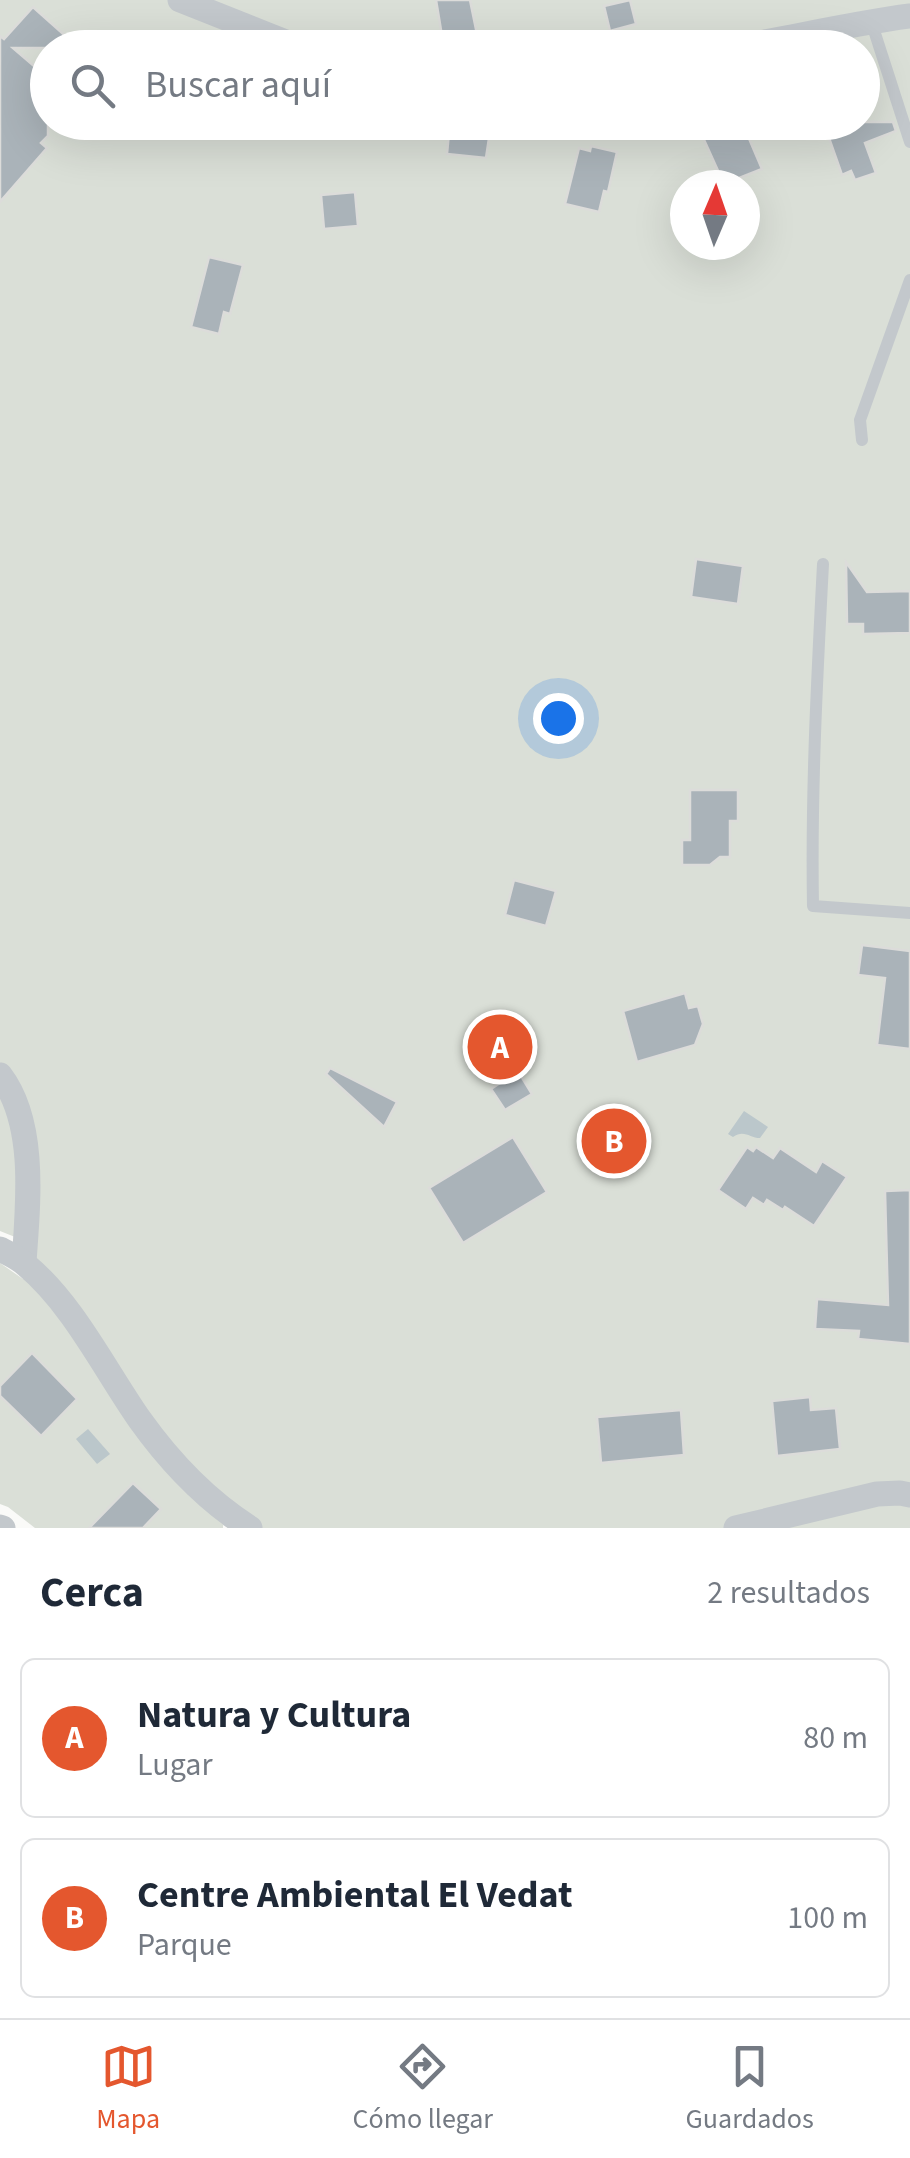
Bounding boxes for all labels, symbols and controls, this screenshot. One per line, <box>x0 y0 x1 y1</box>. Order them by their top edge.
search box <box>30 30 880 140</box>
icon: search <box>65 58 120 113</box>
text: Buscar aquí <box>145 58 331 112</box>
north arrow <box>670 170 760 260</box>
your location <box>533 693 584 744</box>
pin: A <box>468 1010 532 1084</box>
pin: B <box>582 1104 646 1178</box>
text: Cerca <box>40 1563 144 1623</box>
text: 2 resultados <box>707 1570 870 1616</box>
text: Natura y Cultura <box>137 1688 411 1742</box>
text: A <box>65 1715 84 1761</box>
text: 80 m <box>803 1715 868 1761</box>
text: Lugar <box>137 1742 212 1788</box>
text: Centre Ambiental El Vedat <box>137 1868 572 1922</box>
text: B <box>65 1895 84 1941</box>
text: 100 m <box>787 1895 868 1941</box>
text: Parque <box>137 1922 232 1968</box>
tab: Mapa <box>96 2039 160 2139</box>
tab: Cómo llegar <box>353 2039 493 2139</box>
tab: Guardados <box>686 2039 814 2139</box>

